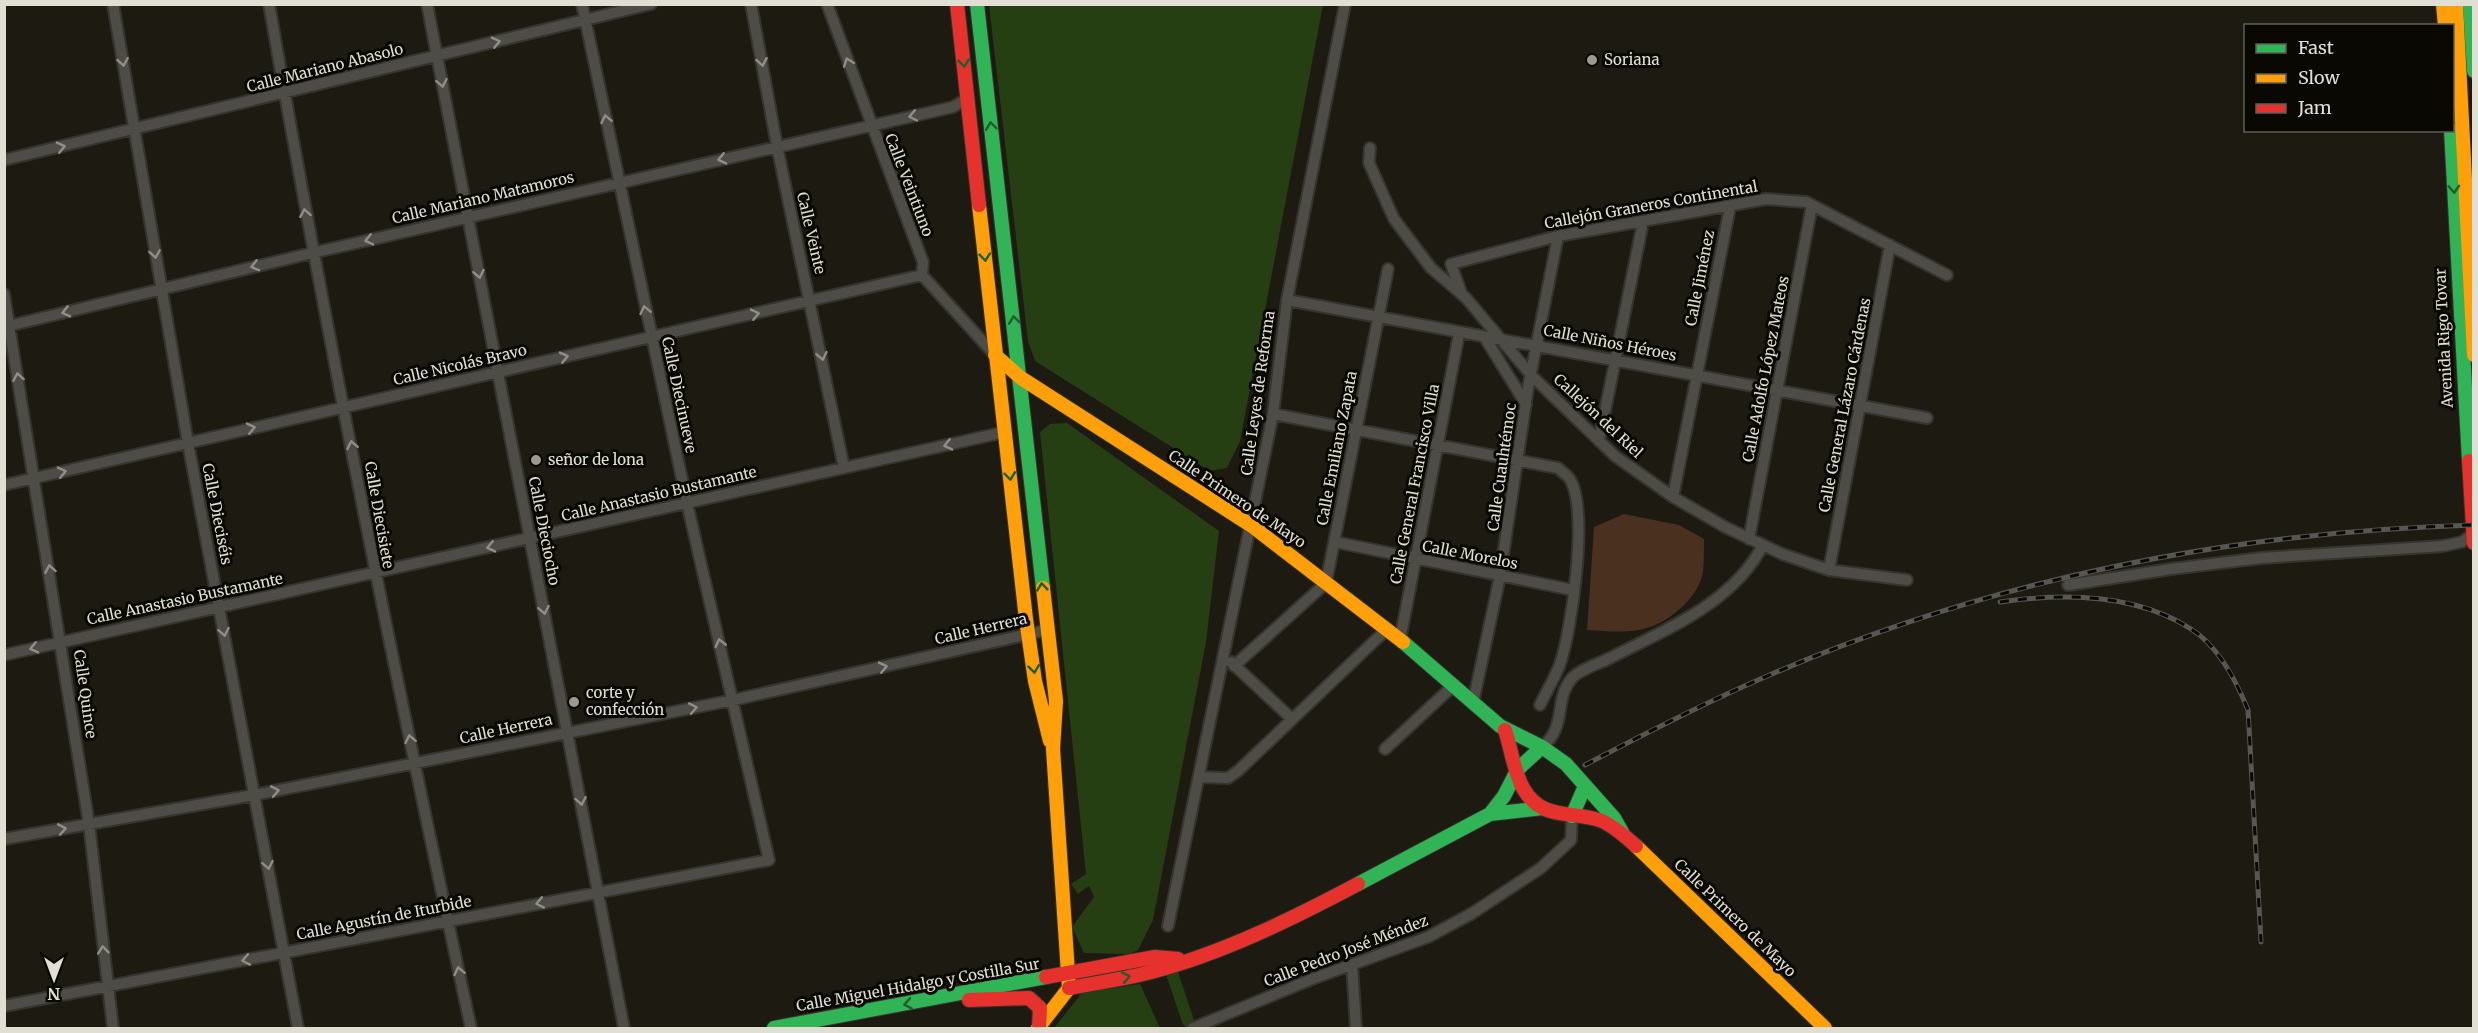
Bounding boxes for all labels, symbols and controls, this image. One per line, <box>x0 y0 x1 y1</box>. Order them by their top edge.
legend <box>2244 24 2454 132</box>
text: Fast <box>2298 36 2334 59</box>
one-way arrow <box>491 37 501 50</box>
street label: Calle Mariano Abasolo <box>245 39 405 96</box>
place label: Soriana <box>1604 50 1659 69</box>
marker: Soriana <box>1585 53 1599 67</box>
one-way arrow <box>116 57 129 67</box>
one-way arrow <box>755 57 767 67</box>
one-way arrow <box>842 58 855 68</box>
one-way arrow <box>957 58 970 67</box>
text: Slow <box>2298 66 2341 89</box>
one-way arrow <box>435 77 448 87</box>
text: Jam <box>2297 96 2332 119</box>
one-way arrow <box>908 109 918 122</box>
one-way arrow <box>600 114 613 124</box>
one-way arrow <box>985 121 997 131</box>
street label: Calle Veintiuno <box>881 131 938 239</box>
one-way arrow <box>56 141 66 154</box>
one-way arrow <box>718 152 728 165</box>
street label: Calle Mariano Matamoros <box>390 167 576 228</box>
street label: Callejón Graneros Continental <box>1543 176 1759 233</box>
one-way arrow <box>2447 184 2460 193</box>
street label: Calle Veinte <box>793 190 830 276</box>
one-way arrow <box>300 208 312 218</box>
street label: Calle Jiménez <box>1681 228 1718 328</box>
one-way arrow <box>364 232 374 245</box>
one-way arrow <box>149 250 161 259</box>
one-way arrow <box>978 252 991 261</box>
one-way arrow <box>251 259 261 272</box>
street label: Avenida Rigo Tovar <box>2430 268 2457 409</box>
one-way arrow <box>472 269 485 279</box>
street label: Calle Adolfo López Mateos <box>1738 274 1793 464</box>
street label: Calle General Lázaro Cárdenas <box>1814 296 1875 514</box>
one-way arrow <box>61 305 71 318</box>
one-way arrow <box>639 305 652 315</box>
one-way arrow <box>749 308 759 321</box>
street label: Calle Leyes de Reforma <box>1237 309 1278 476</box>
one-way arrow <box>1008 315 1021 324</box>
street label: Calle Niños Héroes <box>1542 320 1678 365</box>
street label: Calle Diecinueve <box>658 335 701 455</box>
street label: Calle Nicolás Bravo <box>391 340 529 389</box>
one-way arrow <box>559 351 569 364</box>
one-way arrow <box>815 351 828 361</box>
street label: Calle Emiliano Zapata <box>1312 369 1361 527</box>
street label: Callejón del Riel <box>1550 370 1647 462</box>
one-way arrow <box>12 372 25 382</box>
street label: Calle General Francisco Villa <box>1386 382 1443 586</box>
street label: Calle Cuauhtémoc <box>1483 401 1520 532</box>
one-way arrow <box>246 423 256 436</box>
one-way arrow <box>943 437 953 450</box>
one-way arrow <box>346 441 359 451</box>
street label: Calle Primero de Mayo <box>1165 445 1310 552</box>
place label: señor de lona <box>548 450 644 469</box>
marker: señor de lona <box>529 453 543 467</box>
street label: Calle Diecisiete <box>361 460 398 570</box>
street label: Calle Dieciséis <box>198 462 237 566</box>
street label: Calle Anastasio Bustamante <box>559 462 759 525</box>
one-way arrow <box>56 467 66 480</box>
one-way arrow <box>1003 471 1016 480</box>
street label: Calle Dieciocho <box>525 475 564 587</box>
street label: Calle Morelos <box>1421 536 1520 573</box>
one-way arrow <box>486 539 496 552</box>
one-way arrow <box>44 565 56 574</box>
street label: Calle Anastasio Bustamante <box>85 568 285 629</box>
one-way arrow <box>1036 582 1049 591</box>
one-way arrow <box>537 604 550 614</box>
street label: Calle Herrera <box>933 609 1029 648</box>
one-way arrow <box>217 627 230 637</box>
one-way arrow <box>714 639 727 649</box>
one-way arrow <box>29 641 39 654</box>
street label: Calle Quince <box>70 648 101 740</box>
one-way arrow <box>878 661 888 674</box>
one-way arrow <box>1028 665 1040 674</box>
place label: corte y confección <box>586 683 664 719</box>
marker: corte y confección <box>567 695 581 709</box>
one-way arrow <box>687 702 697 715</box>
street label: Calle Herrera <box>458 709 554 748</box>
one-way arrow <box>404 735 417 745</box>
one-way arrow <box>269 785 279 798</box>
one-way arrow <box>574 796 587 806</box>
one-way arrow <box>57 823 67 836</box>
street label: Calle Primero de Mayo <box>1671 855 1800 981</box>
one-way arrow <box>261 860 274 870</box>
street label: Calle Agustín de Iturbide <box>295 891 473 944</box>
one-way arrow <box>536 896 546 909</box>
street label: Calle Pedro José Méndez <box>1261 910 1431 991</box>
one-way arrow <box>97 945 109 954</box>
north arrow <box>24 949 84 1009</box>
one-way arrow <box>241 953 251 966</box>
street label: Calle Miguel Hidalgo y Costilla Sur <box>795 954 1041 1015</box>
one-way arrow <box>453 967 466 977</box>
one-way arrow <box>1121 971 1131 984</box>
text: N <box>47 984 60 1004</box>
one-way arrow <box>904 997 914 1010</box>

